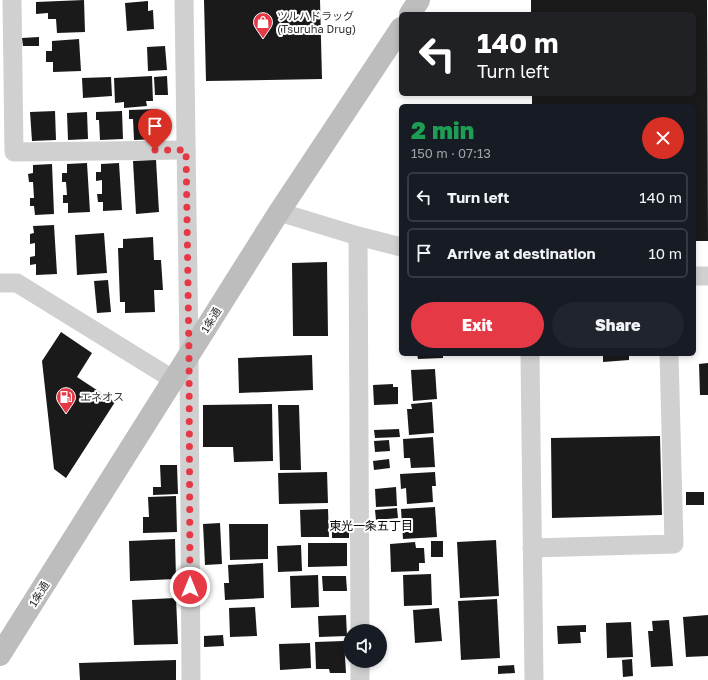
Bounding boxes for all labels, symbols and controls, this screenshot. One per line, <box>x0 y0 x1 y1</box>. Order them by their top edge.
place label: ツルハドラッグ (Tsuruha Drug) <box>277 9 356 35</box>
shop icon: ツルハドラッグ (Tsuruha Drug) <box>252 11 274 39</box>
text: 140 m <box>477 26 559 59</box>
icon: left <box>411 28 463 80</box>
text: Turn left <box>477 60 550 82</box>
pin <box>138 109 172 150</box>
icon: arrive <box>144 115 166 137</box>
text: 2 min <box>411 115 474 144</box>
button: close <box>642 117 684 159</box>
text: 150 m · 07:13 <box>411 145 491 161</box>
icon: left <box>413 186 435 208</box>
text: Turn left <box>447 188 509 206</box>
text: 140 m <box>639 188 682 206</box>
icon: arrive <box>413 242 435 264</box>
text: Arrive at destination <box>447 244 596 262</box>
text: 10 m <box>648 244 682 262</box>
button: Exit <box>411 302 544 348</box>
button: Share <box>552 302 684 348</box>
street label: 1条通 <box>198 305 223 335</box>
fuel station icon: エネオス <box>55 386 77 414</box>
place label: エネオス <box>80 390 124 403</box>
district label: 東光一条五丁目 <box>329 518 413 533</box>
position arrow <box>169 566 211 608</box>
street label: 1条通 <box>26 579 51 609</box>
map controls <box>343 624 387 668</box>
button: sound <box>343 624 387 668</box>

